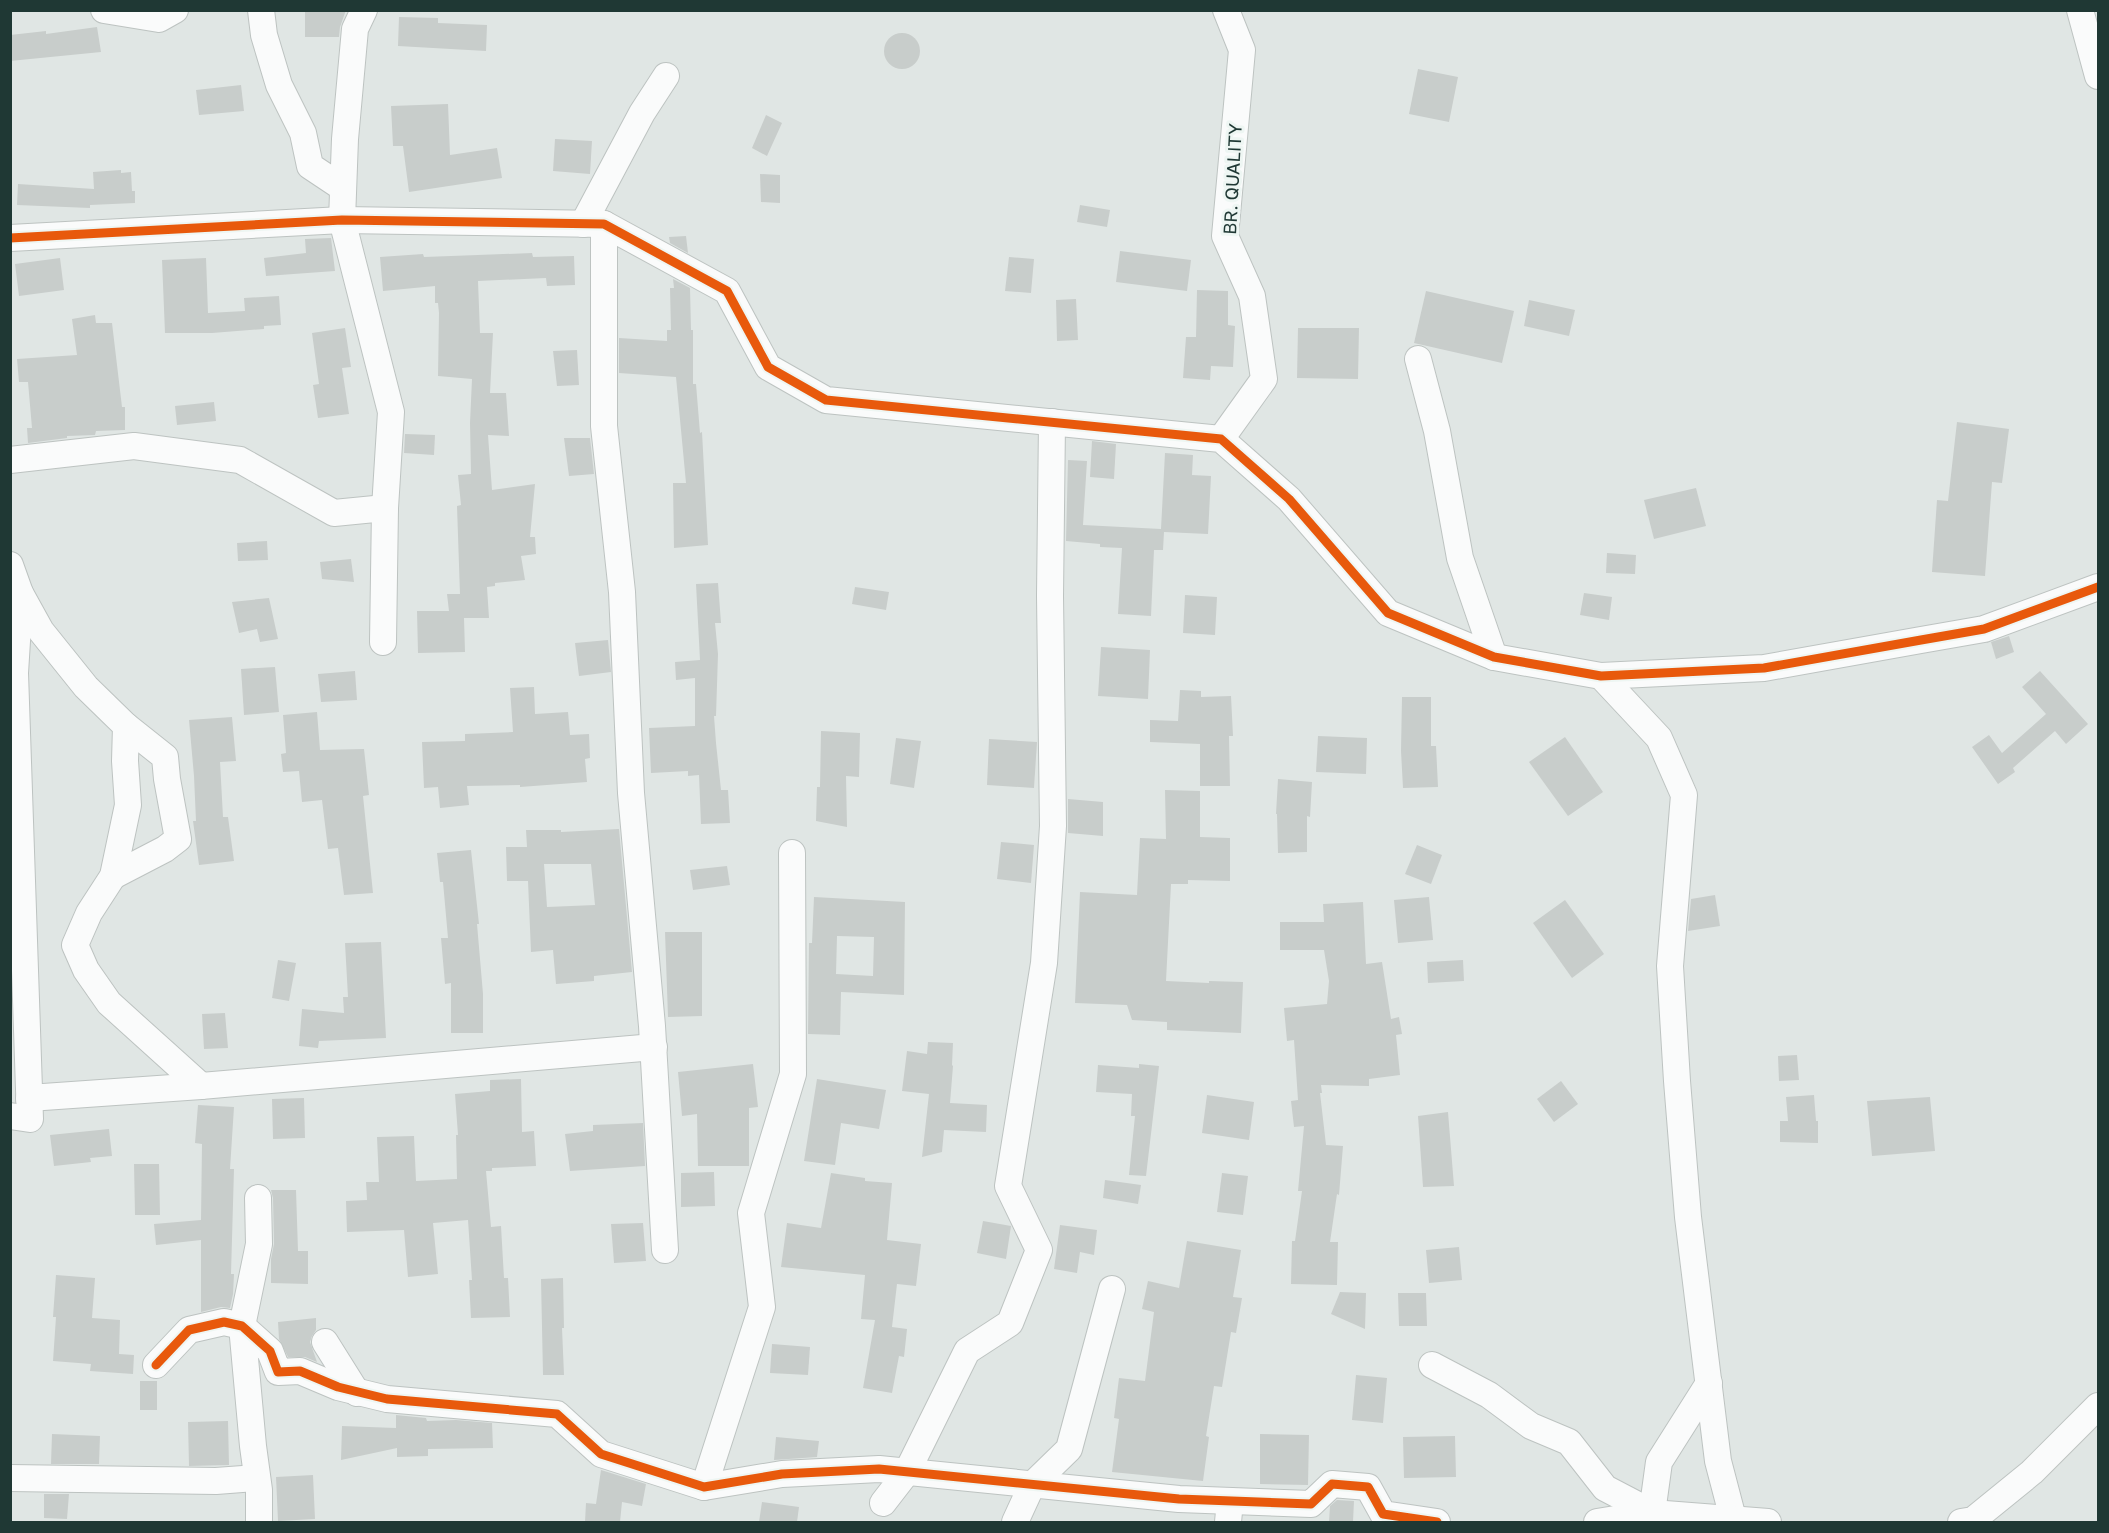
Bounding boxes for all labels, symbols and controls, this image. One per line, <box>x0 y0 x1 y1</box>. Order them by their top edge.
street label: BR. QUALITY <box>1218 122 1246 235</box>

